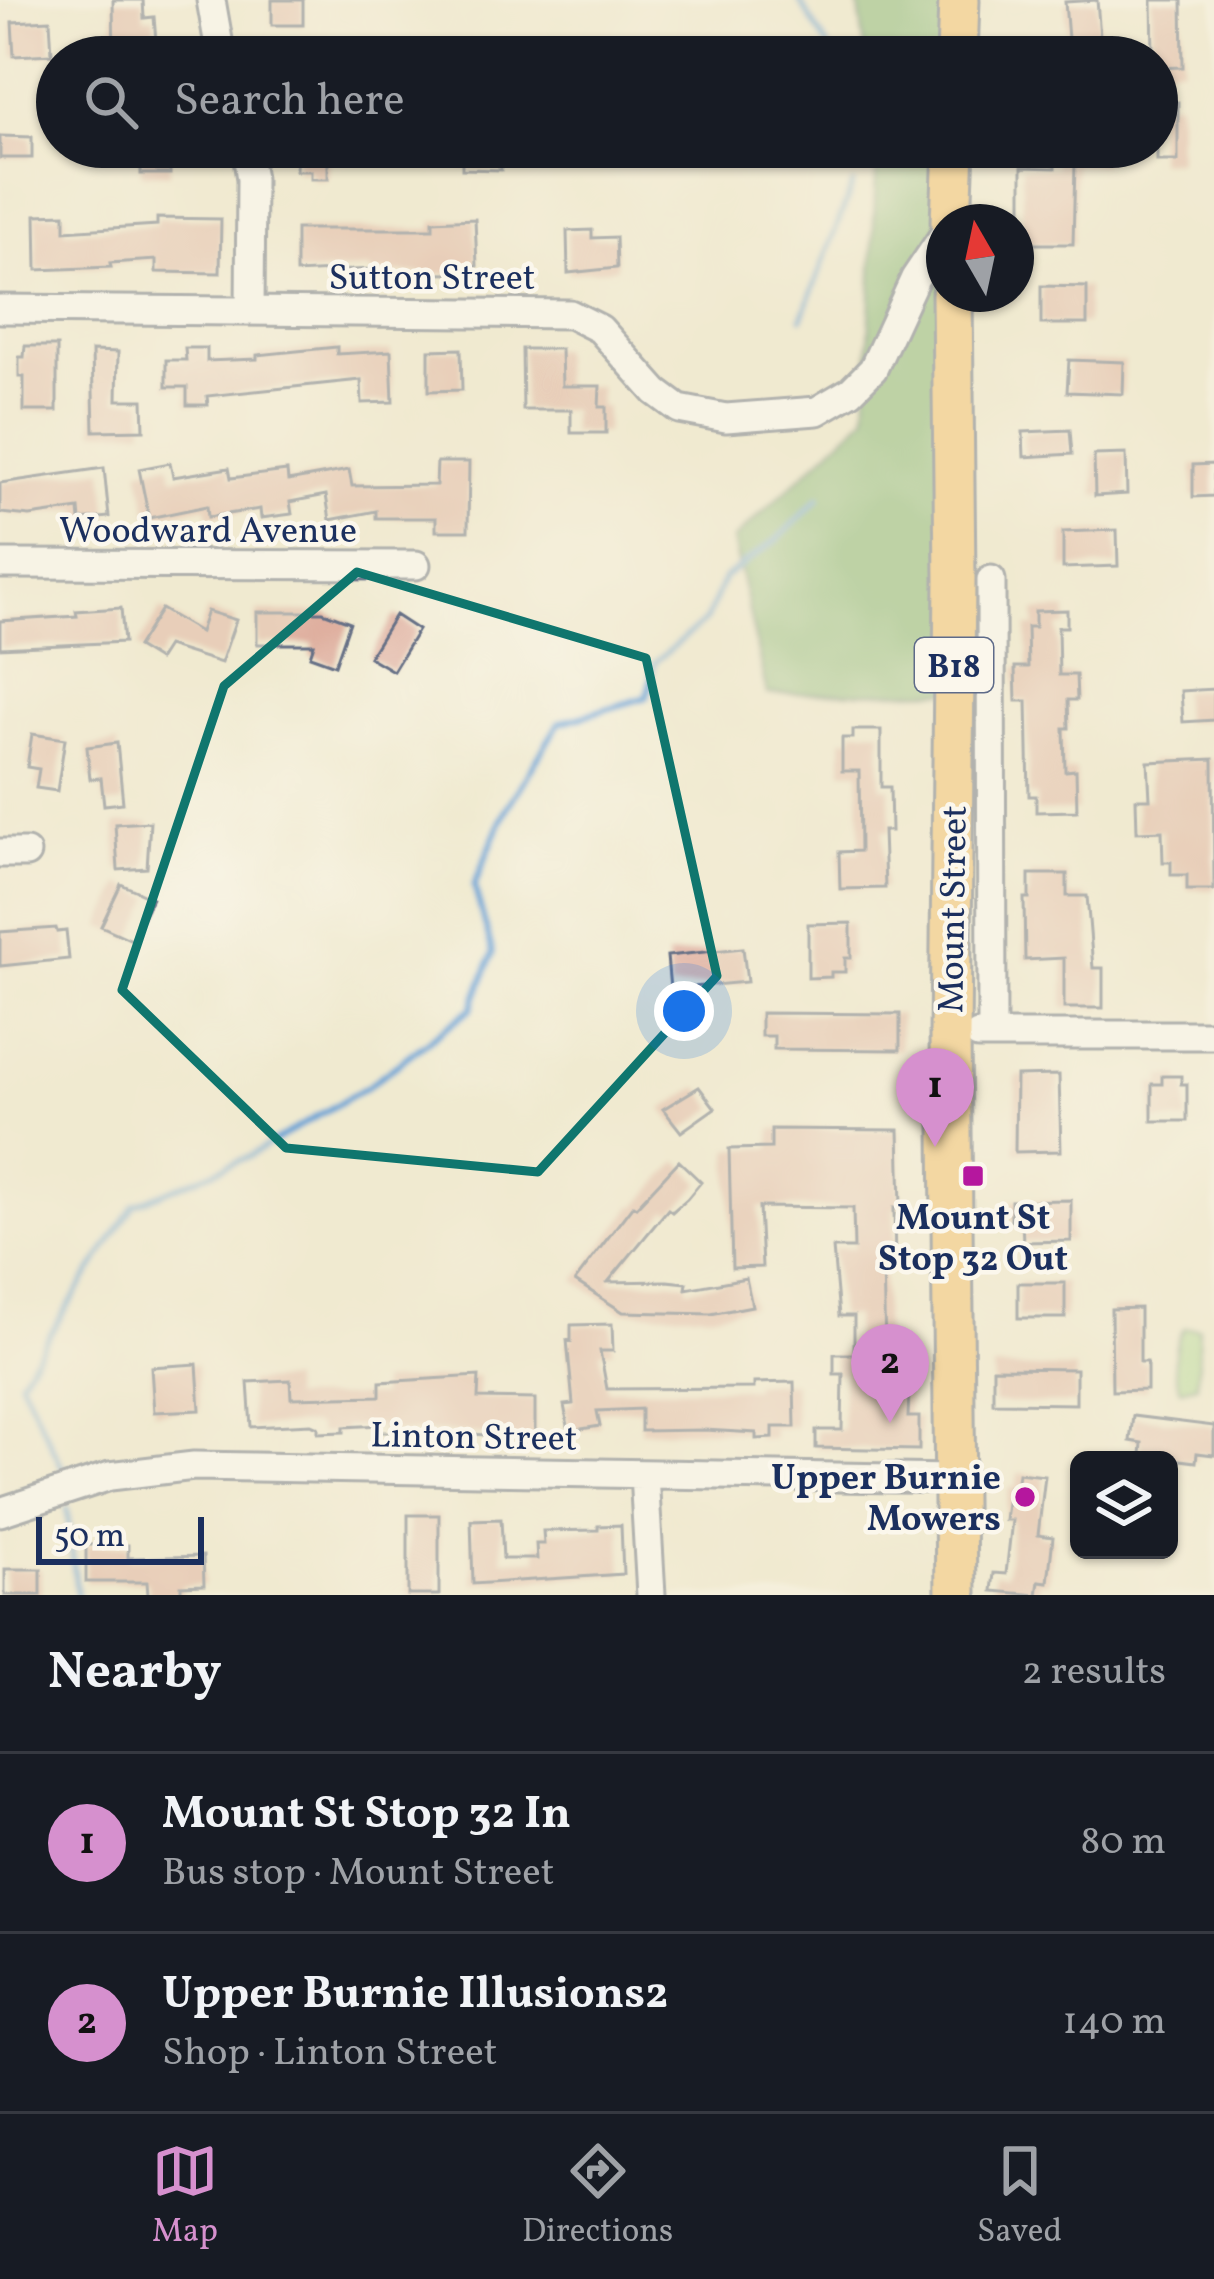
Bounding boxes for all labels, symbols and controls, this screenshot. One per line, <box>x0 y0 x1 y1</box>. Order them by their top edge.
search box <box>36 36 1178 168</box>
icon: search <box>78 69 144 135</box>
text: Search here <box>174 71 405 134</box>
north arrow <box>926 204 1034 312</box>
street label: Sutton Street <box>329 255 535 305</box>
street label: Woodward Avenue <box>59 508 357 558</box>
road number: B18 <box>915 638 993 692</box>
street label: Mount Street <box>928 805 982 1013</box>
your location <box>654 981 714 1041</box>
pin: 1 <box>896 1048 974 1147</box>
marker: Mount St Stop 32 Out <box>960 1163 986 1189</box>
place label: Mount St Stop 32 Out <box>878 1195 1068 1286</box>
pin: 2 <box>851 1324 929 1423</box>
street label: Linton Street <box>370 1412 578 1466</box>
map controls <box>1070 1451 1178 1559</box>
button: layers <box>1070 1451 1178 1559</box>
place label: Upper Burnie Mowers <box>771 1455 1001 1546</box>
marker: Upper Burnie Mowers <box>1012 1484 1038 1510</box>
scale bar <box>36 1511 204 1564</box>
text: 50 m <box>54 1515 125 1561</box>
text: Nearby <box>48 1638 222 1709</box>
text: 2 results <box>1022 1646 1166 1700</box>
text: Mount St Stop 32 In <box>162 1784 571 1847</box>
text: 1 <box>79 1816 95 1870</box>
text: 80 m <box>1080 1816 1166 1870</box>
text: Bus stop · Mount Street <box>162 1847 554 1901</box>
text: Upper Burnie Illusions2 <box>162 1964 668 2027</box>
text: 2 <box>77 1996 97 2050</box>
text: 140 m <box>1063 1996 1166 2050</box>
text: Shop · Linton Street <box>162 2027 497 2081</box>
tab: Map <box>152 2138 218 2256</box>
tab: Directions <box>522 2138 673 2256</box>
tab: Saved <box>977 2138 1062 2256</box>

